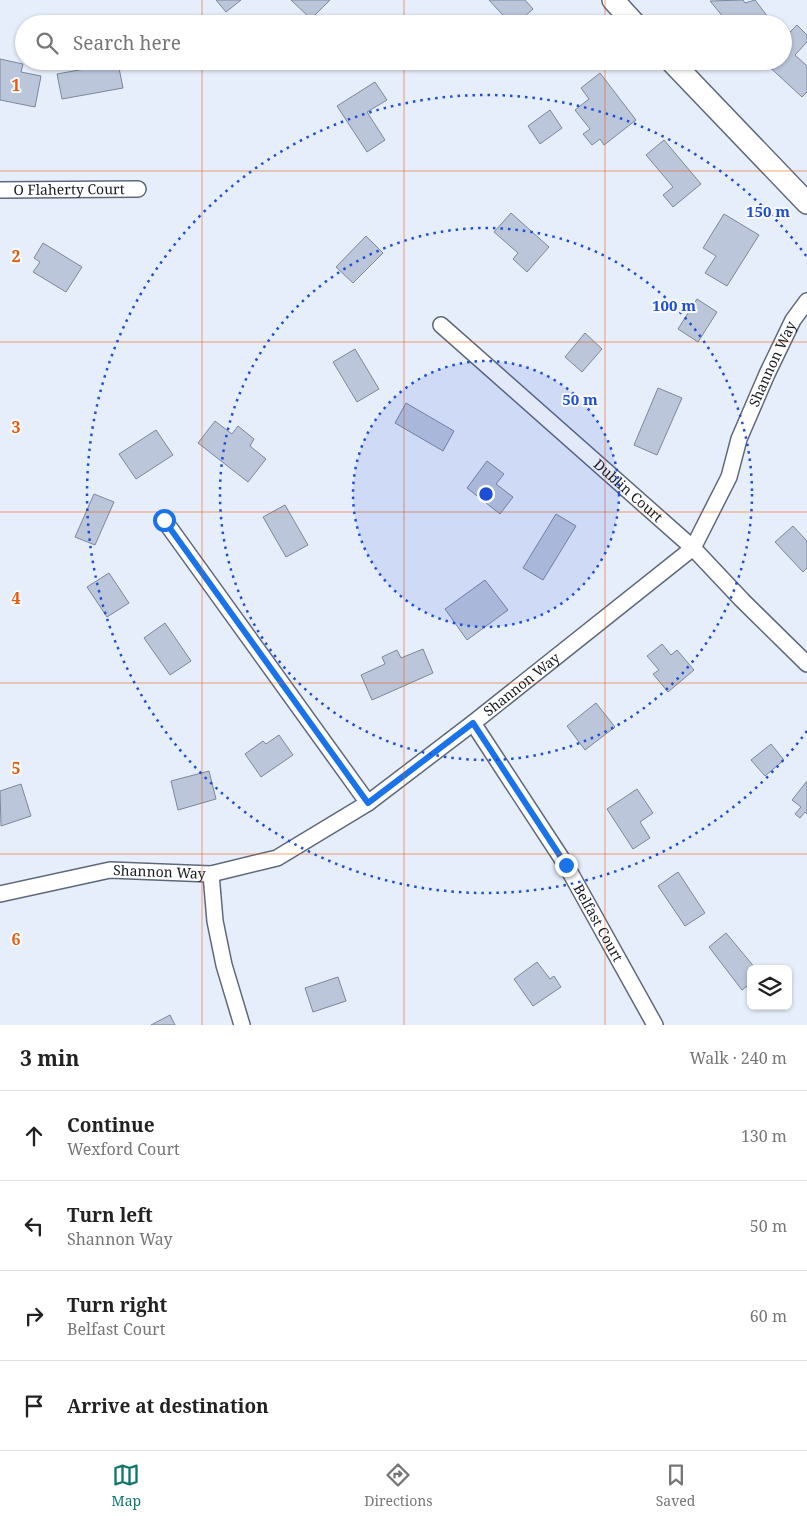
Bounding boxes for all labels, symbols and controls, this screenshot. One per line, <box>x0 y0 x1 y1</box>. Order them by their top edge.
search box <box>15 15 792 70</box>
icon: search <box>33 29 61 57</box>
text: Search here <box>73 30 181 56</box>
text: 1 <box>11 74 21 96</box>
street label: O Flaherty Court <box>13 179 125 199</box>
text: 150 m <box>746 201 790 221</box>
text: 2 <box>11 245 21 267</box>
text: 100 m <box>652 295 696 315</box>
street label: Shannon Way <box>744 318 800 410</box>
text: 50 m <box>562 389 598 409</box>
text: 3 <box>11 416 21 438</box>
street label: Dublin Court <box>590 455 667 526</box>
centre of rings <box>477 485 495 503</box>
route start <box>153 509 176 532</box>
text: 4 <box>11 587 21 609</box>
street label: Shannon Way <box>479 648 563 720</box>
text: 5 <box>11 757 21 779</box>
route end <box>555 854 578 877</box>
street label: Shannon Way <box>113 860 206 883</box>
street label: Belfast Court <box>569 880 628 965</box>
text: 6 <box>11 928 21 950</box>
map controls <box>747 965 792 1010</box>
button: layers <box>747 965 792 1010</box>
text: 3 min <box>20 1044 79 1072</box>
text: Walk · 240 m <box>690 1047 787 1069</box>
text: Continue <box>67 1112 155 1138</box>
icon: ahead <box>20 1122 48 1150</box>
text: 130 m <box>741 1125 787 1147</box>
text: Wexford Court <box>67 1138 180 1160</box>
text: Turn left <box>67 1202 153 1228</box>
icon: left <box>20 1212 48 1240</box>
text: 50 m <box>750 1215 787 1237</box>
text: Shannon Way <box>67 1228 173 1250</box>
text: Turn right <box>67 1292 167 1318</box>
icon: right <box>20 1302 48 1330</box>
text: 60 m <box>750 1305 787 1327</box>
text: Belfast Court <box>67 1318 165 1340</box>
icon: arrive <box>20 1392 48 1420</box>
text: Arrive at destination <box>67 1393 269 1419</box>
tab: Map <box>112 1461 141 1510</box>
tab: Directions <box>364 1461 433 1510</box>
tab: Saved <box>656 1461 695 1510</box>

